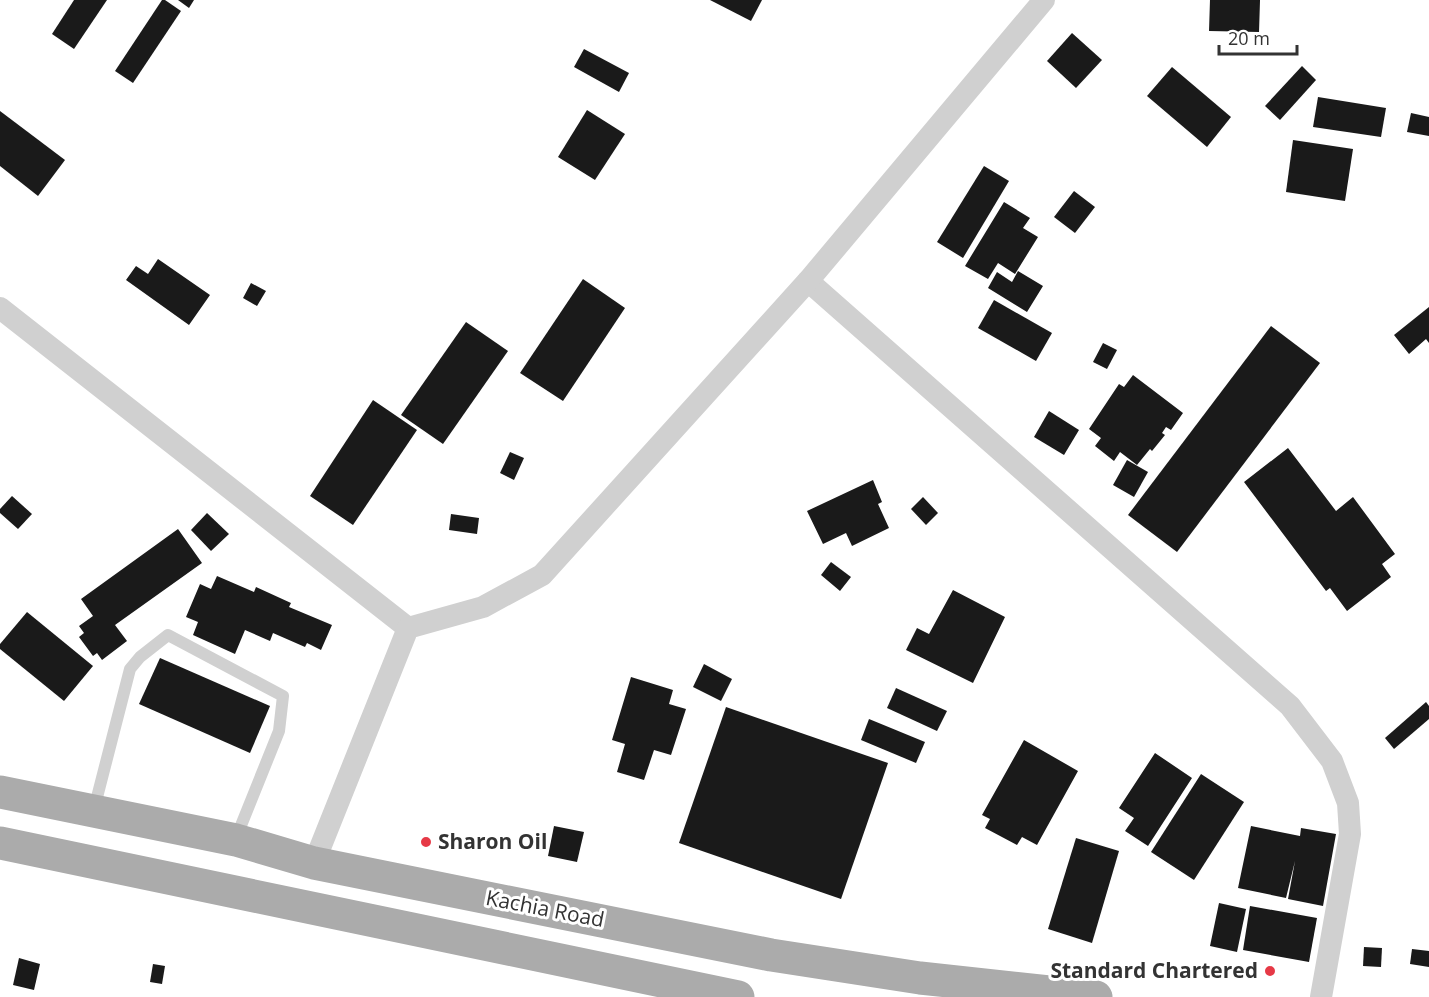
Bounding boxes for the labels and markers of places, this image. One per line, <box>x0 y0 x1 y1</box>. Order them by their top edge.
place label: Sharon Oil <box>438 827 547 855</box>
marker: Sharon Oil <box>419 835 433 849</box>
place label: Standard Chartered <box>1050 956 1258 984</box>
marker: Standard Chartered <box>1263 964 1277 978</box>

